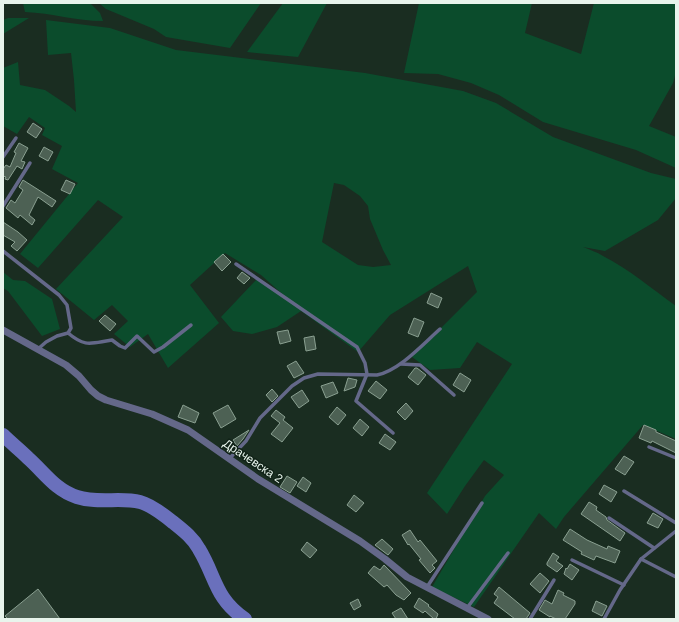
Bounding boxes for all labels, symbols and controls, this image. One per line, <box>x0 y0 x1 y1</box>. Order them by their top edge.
street label: Драчевска 2 <box>221 436 286 486</box>

